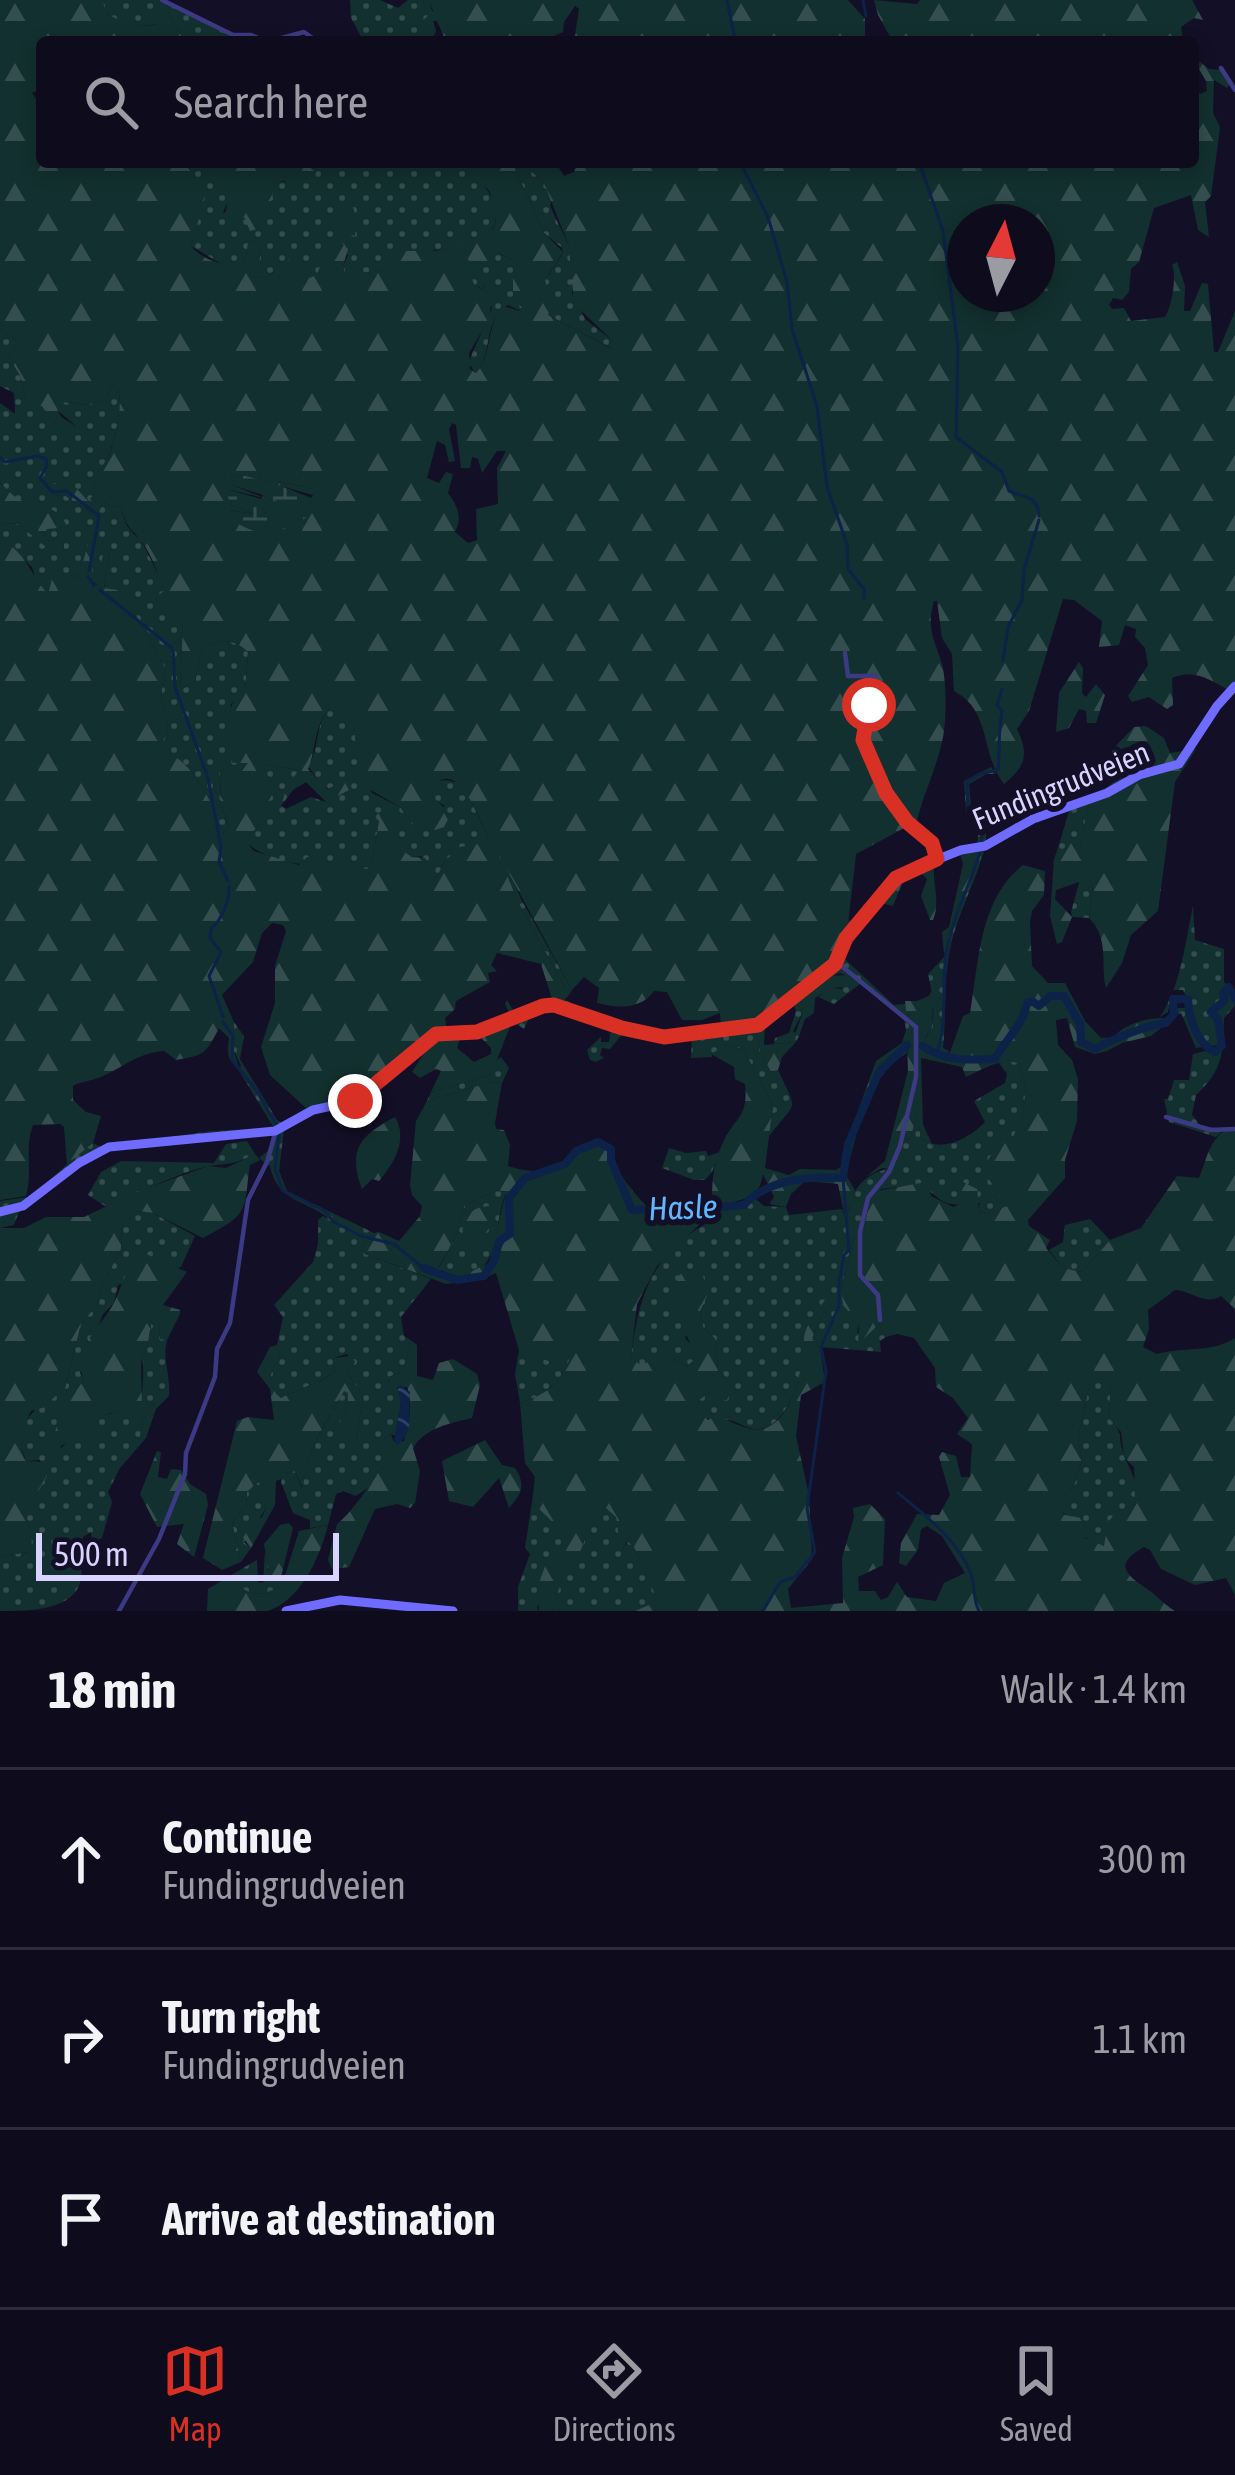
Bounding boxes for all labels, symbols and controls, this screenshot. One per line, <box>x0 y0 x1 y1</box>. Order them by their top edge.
search box <box>36 36 1199 168</box>
icon: search <box>78 69 144 135</box>
text: Search here <box>174 76 368 128</box>
north arrow <box>947 204 1055 312</box>
route start <box>842 678 896 732</box>
street label: Fundingrudveien <box>967 734 1154 836</box>
route end <box>328 1074 382 1128</box>
water label: Hasle <box>648 1187 718 1227</box>
scale bar <box>36 1527 339 1580</box>
text: 500 m <box>54 1535 129 1573</box>
text: 18 min <box>48 1660 176 1719</box>
text: Walk · 1.4 km <box>1001 1667 1187 1711</box>
text: Continue <box>162 1811 313 1863</box>
icon: ahead <box>48 1826 114 1892</box>
text: 300 m <box>1099 1837 1187 1881</box>
text: Fundingrudveien <box>162 1863 406 1907</box>
text: Turn right <box>162 1991 320 2043</box>
icon: right <box>48 2006 114 2072</box>
text: 1.1 km <box>1093 2017 1187 2061</box>
text: Fundingrudveien <box>162 2043 406 2087</box>
icon: arrive <box>48 2186 114 2252</box>
text: Arrive at destination <box>162 2193 496 2245</box>
tab: Map <box>162 2338 228 2448</box>
tab: Directions <box>552 2338 676 2448</box>
tab: Saved <box>1000 2338 1073 2448</box>

